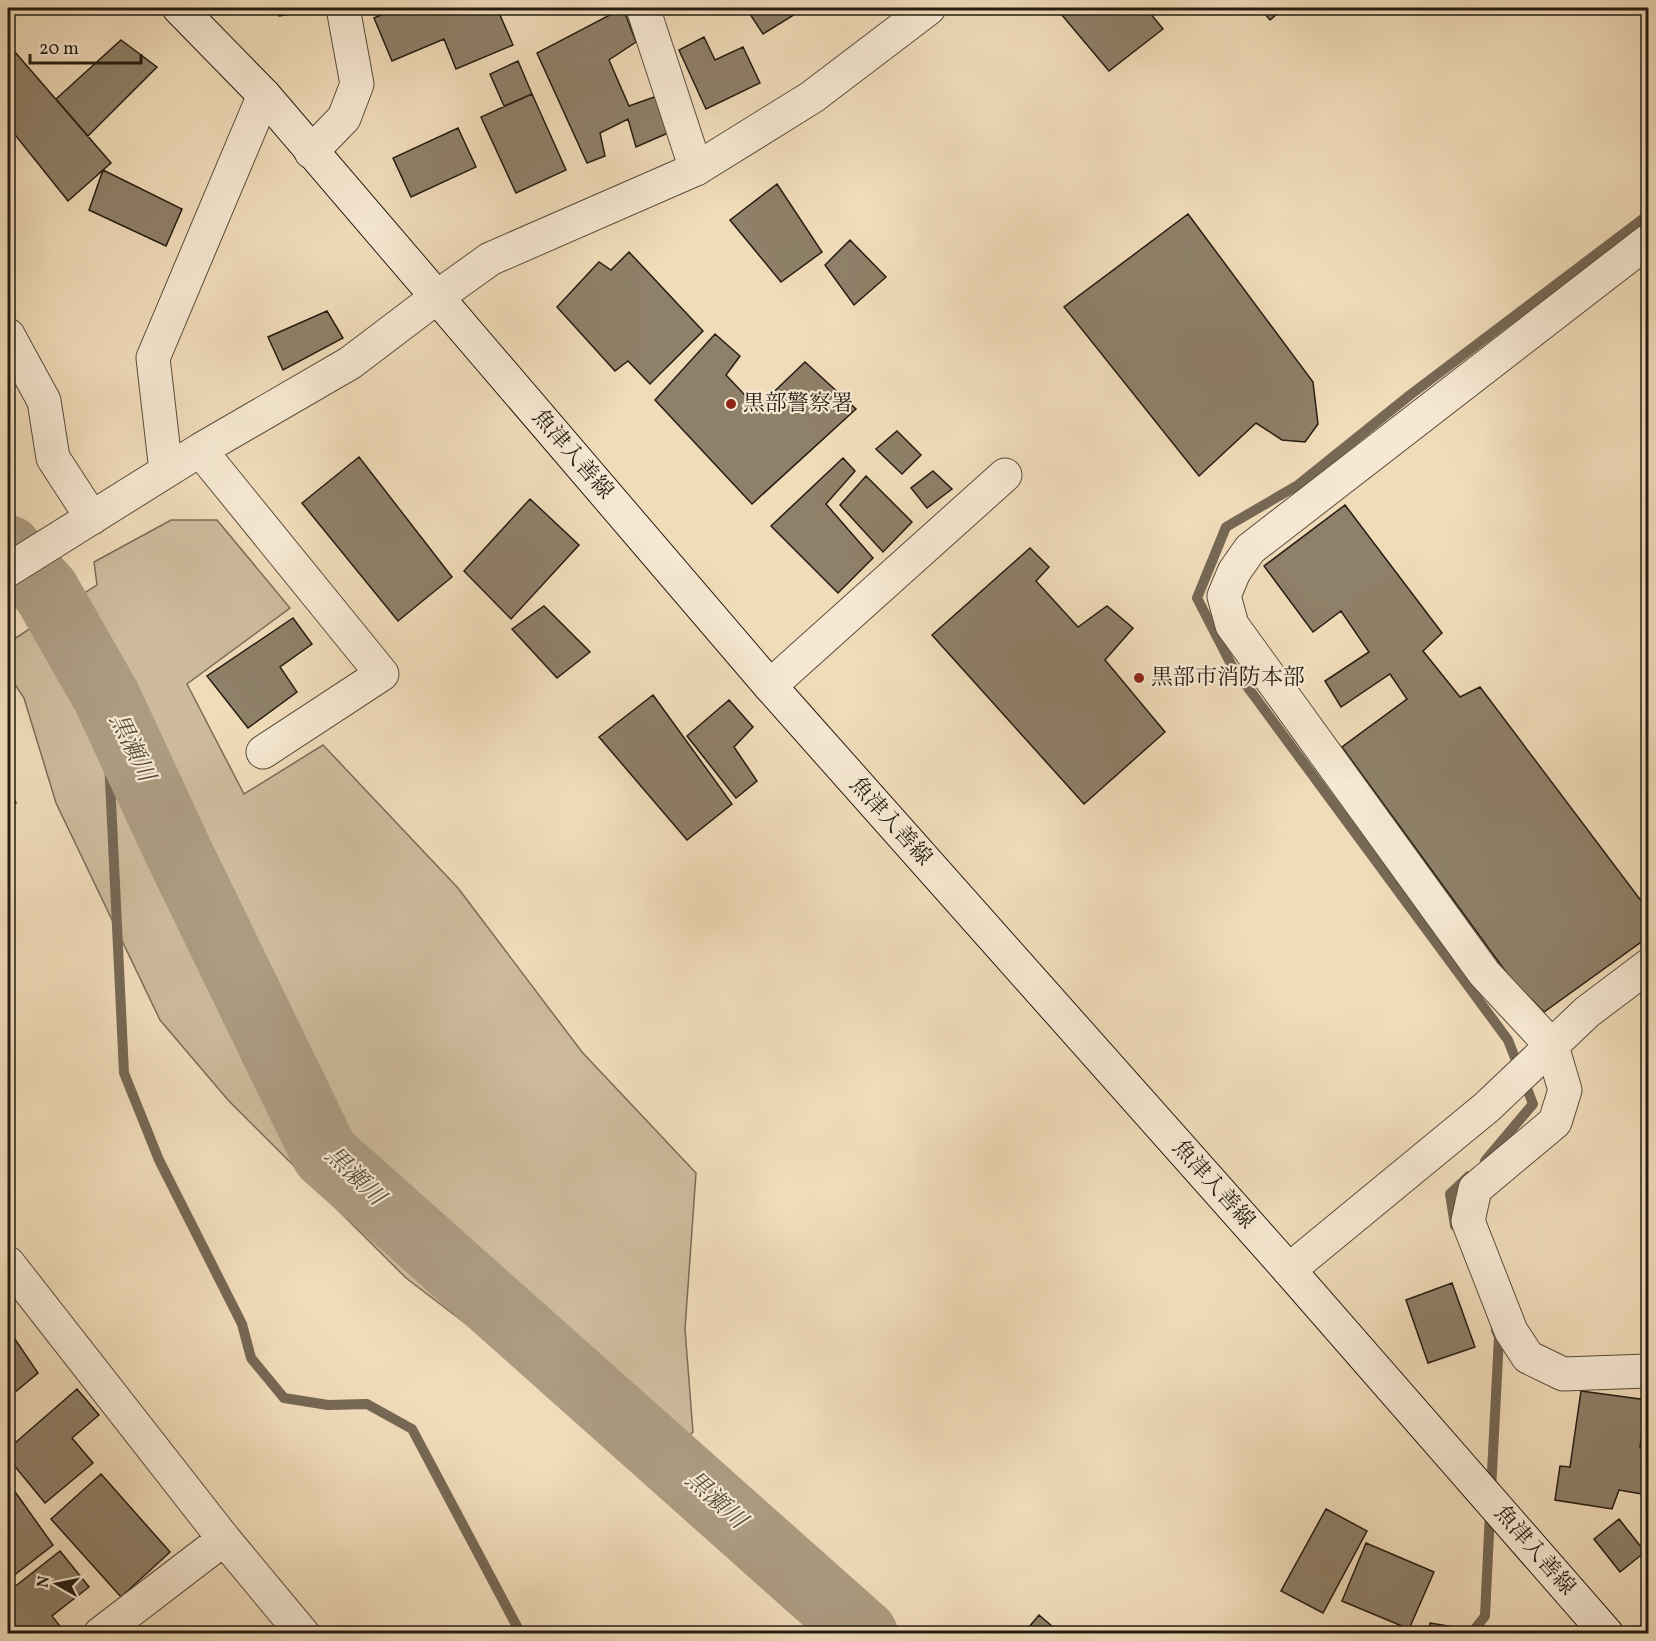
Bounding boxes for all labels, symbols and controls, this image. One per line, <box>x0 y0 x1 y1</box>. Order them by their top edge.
scale bar <box>30 27 141 65</box>
text: 20 m <box>39 37 79 62</box>
place label: 黒部警察署 <box>743 389 853 420</box>
marker: 黒部警察署 <box>724 397 738 411</box>
street label: 魚津入善線 <box>524 403 620 507</box>
place label: 黒部市消防本部 <box>1151 663 1305 694</box>
marker: 黒部市消防本部 <box>1132 671 1146 685</box>
water label: 黒瀬川 <box>100 708 163 791</box>
street label: 魚津入善線 <box>842 771 938 873</box>
street label: 魚津入善線 <box>1165 1134 1261 1236</box>
water label: 黒瀬川 <box>316 1140 394 1216</box>
water label: 黒瀬川 <box>677 1464 755 1540</box>
street label: 魚津入善線 <box>1486 1499 1582 1603</box>
north arrow <box>27 1554 87 1614</box>
text: N <box>32 1574 56 1589</box>

